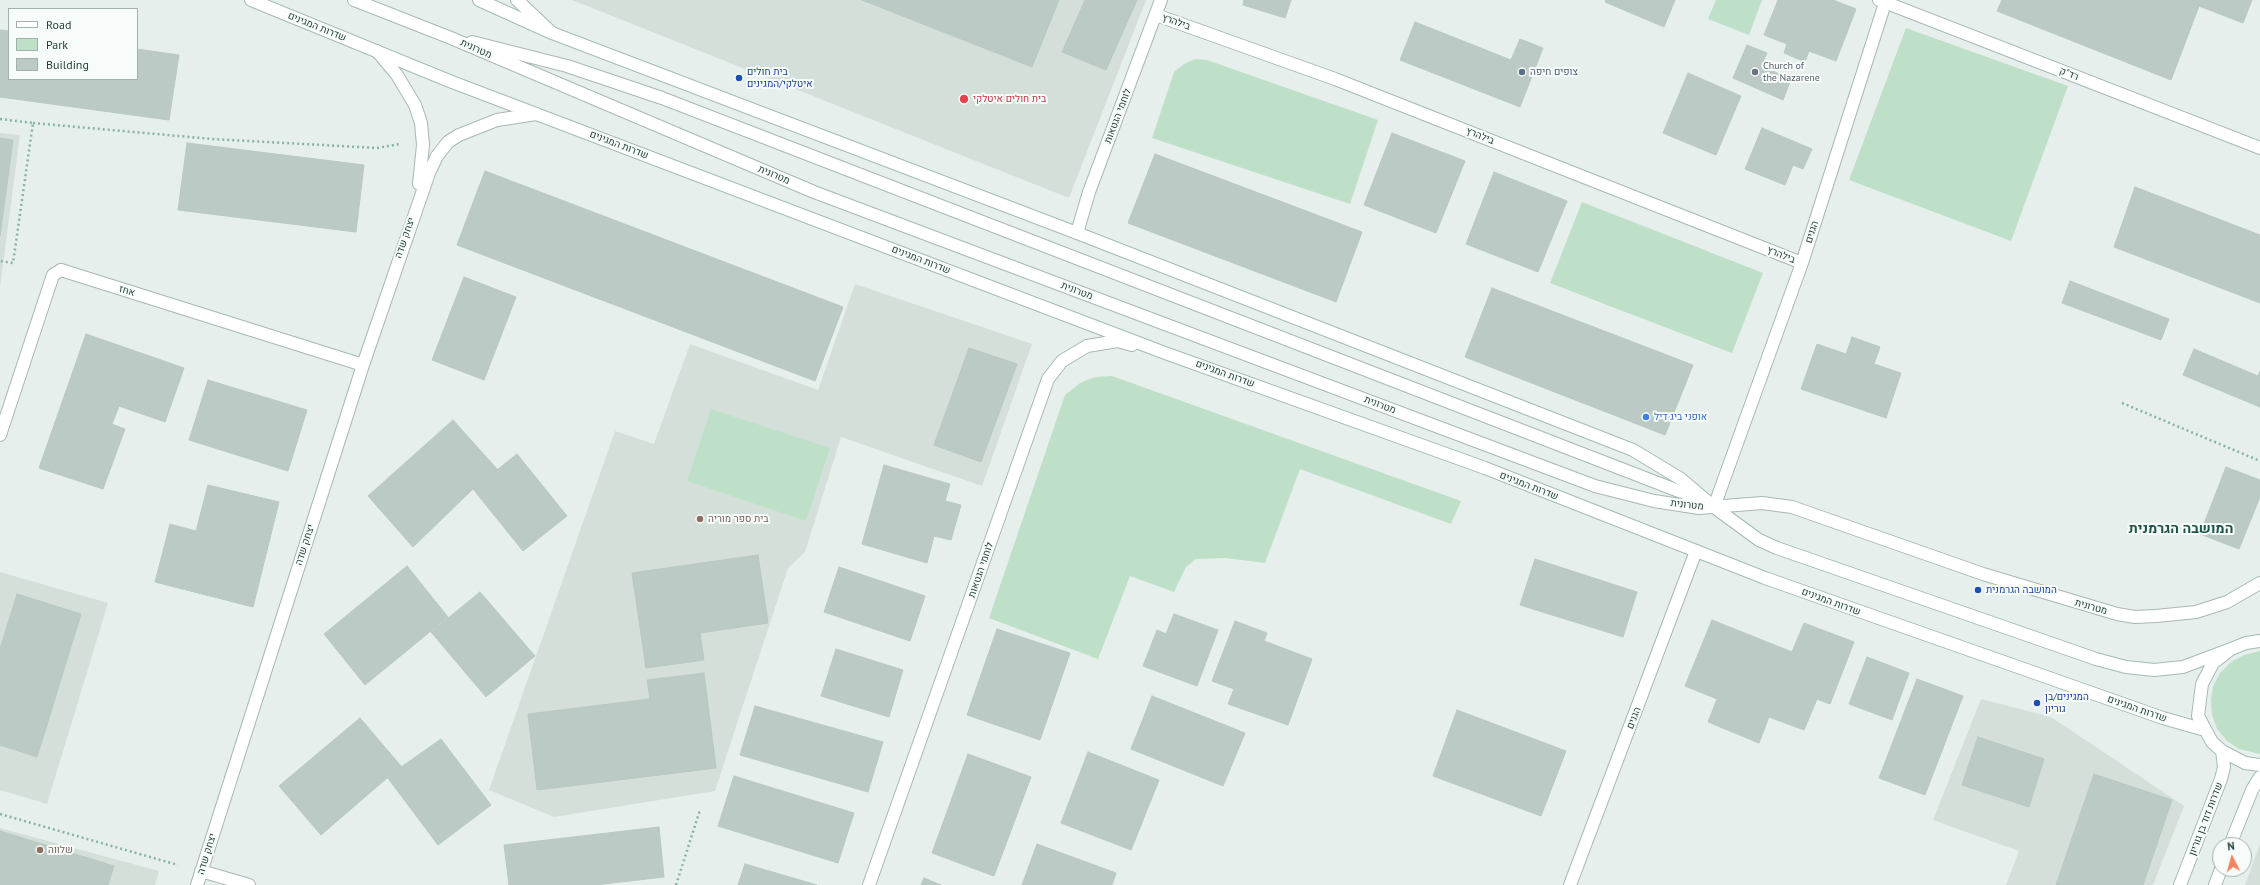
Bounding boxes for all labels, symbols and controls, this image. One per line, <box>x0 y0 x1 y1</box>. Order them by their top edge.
legend <box>8 8 138 80</box>
street label: שדרות המגינים <box>286 10 348 44</box>
street label: בילהרץ <box>1160 11 1192 33</box>
text: Road <box>46 17 71 32</box>
text: Park <box>46 37 68 52</box>
street label: מטרונית <box>458 37 494 61</box>
text: Building <box>46 57 89 72</box>
place label: Church of the Nazarene <box>1763 60 1820 84</box>
street label: רד"ק <box>2058 65 2080 83</box>
place label: בית חולים איטלקי/המגינים <box>747 66 813 90</box>
place label: צופים חיפה <box>1530 66 1578 78</box>
marker: צופים חיפה <box>1517 67 1527 77</box>
marker: Church of the Nazarene <box>1750 67 1760 77</box>
marker: בית חולים איטלקי/המגינים <box>734 73 744 83</box>
street label: לוחמי הגטאות <box>1102 87 1134 145</box>
marker: בית חולים איטלקי <box>958 93 970 105</box>
place label: בית חולים איטלקי <box>973 93 1046 105</box>
street label: בילהרץ <box>1464 125 1496 147</box>
street label: שדרות המגינים <box>588 128 650 162</box>
street label: מטרונית <box>756 163 792 187</box>
street label: יצחק שדה <box>392 216 418 260</box>
street label: הגנים <box>1803 219 1821 245</box>
street label: שדרות המגינים <box>890 243 952 277</box>
street label: בילהרץ <box>1765 244 1797 266</box>
street label: מטרונית <box>1059 279 1095 303</box>
street label: אחז <box>118 283 136 299</box>
street label: שדרות המגינים <box>1194 358 1256 390</box>
street label: מטרונית <box>1362 393 1398 417</box>
place label: אופני ביג דיל <box>1654 411 1707 423</box>
marker: אופני ביג דיל <box>1641 412 1651 422</box>
street label: שדרות המגינים <box>1498 469 1560 503</box>
street label: מטרונית <box>1670 497 1704 513</box>
place label: בית ספר מוריה <box>708 513 769 525</box>
marker: בית ספר מוריה <box>695 514 705 524</box>
district label: המושבה הגרמנית <box>2129 521 2233 537</box>
street label: יצחק שדה <box>293 523 317 567</box>
street label: לוחמי הגטאות <box>966 541 996 599</box>
place label: המושבה הגרמנית <box>1986 584 2057 596</box>
marker: המושבה הגרמנית <box>1973 585 1983 595</box>
street label: שדרות המגינים <box>1800 586 1862 618</box>
street label: מטרונית <box>2073 597 2109 617</box>
place label: המגינים/בן גוריון <box>2045 691 2089 714</box>
street label: שדרות המגינים <box>2106 693 2168 725</box>
marker: המגינים/בן גוריון <box>2032 698 2042 708</box>
street label: הגנים <box>1624 705 1644 731</box>
street label: שדרות דוד בן גוריון <box>2187 781 2225 857</box>
street label: יצחק שדה <box>195 832 219 876</box>
north arrow <box>2212 837 2252 877</box>
text: N <box>2227 839 2235 853</box>
place label: שלווה <box>48 844 73 856</box>
marker: שלווה <box>35 845 45 855</box>

